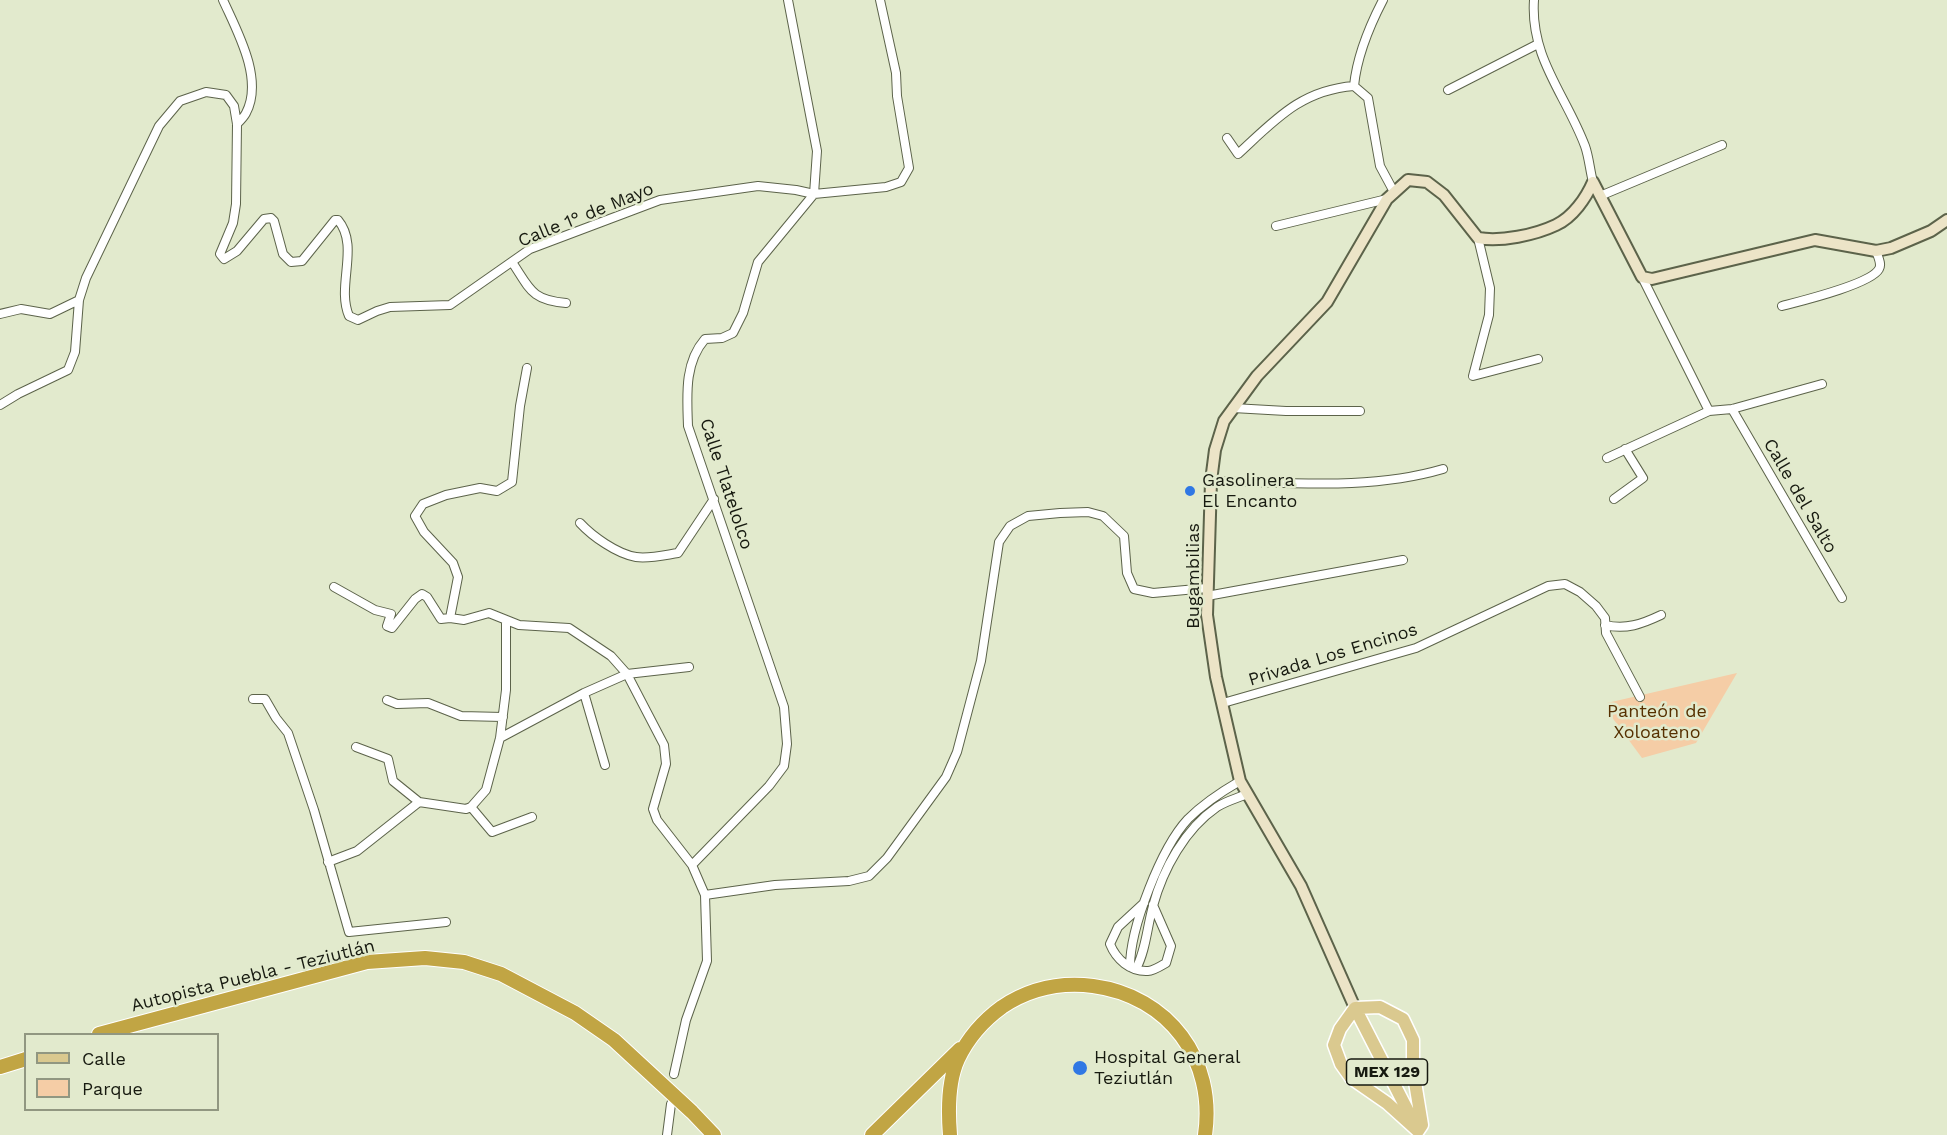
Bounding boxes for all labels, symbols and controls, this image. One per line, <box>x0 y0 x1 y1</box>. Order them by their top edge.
street label: Calle 1° de Mayo <box>515 178 657 252</box>
street label: Calle Tlatelolco <box>695 416 757 552</box>
street label: Calle del Salto <box>1759 435 1841 557</box>
place label: Gasolinera El Encanto <box>1202 470 1297 512</box>
marker: Gasolinera El Encanto <box>1183 484 1197 498</box>
street label: Bugambilias <box>1183 523 1205 629</box>
street label: Privada Los Encinos <box>1246 619 1420 691</box>
park label: Panteón de Xoloateno <box>1607 701 1707 744</box>
street label: Autopista Puebla - Teziutlán <box>129 935 377 1017</box>
legend <box>24 1033 219 1111</box>
place label: Hospital General Teziutlán <box>1094 1047 1241 1090</box>
text: Calle <box>82 1048 126 1069</box>
marker: Hospital General Teziutlán <box>1071 1059 1089 1077</box>
road number: MEX 129 <box>1346 1059 1428 1085</box>
text: Parque <box>82 1078 143 1099</box>

